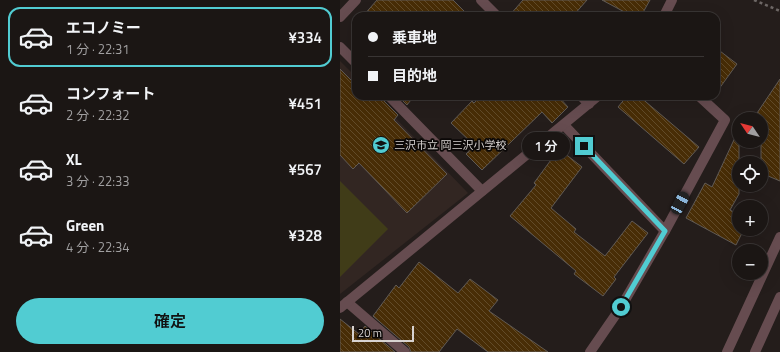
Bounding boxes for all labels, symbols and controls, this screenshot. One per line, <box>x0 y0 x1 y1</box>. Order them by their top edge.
text: エコノミー <box>66 16 141 39</box>
icon: car <box>18 19 54 55</box>
text: ¥334 <box>288 26 322 49</box>
text: 乗車地 <box>392 26 437 49</box>
text: 1 分 · 22:31 <box>66 39 130 59</box>
text: 目的地 <box>392 64 437 87</box>
text: コンフォート <box>66 82 156 105</box>
icon: car <box>18 85 54 121</box>
text: ¥451 <box>288 92 322 115</box>
text: 2 分 · 22:32 <box>66 105 130 125</box>
north arrow <box>732 112 768 148</box>
map controls <box>732 112 768 280</box>
callout: 1 分 <box>522 132 570 160</box>
school or university icon: 三沢市立 岡三沢小学校 <box>371 135 391 155</box>
text: 1 分 <box>534 136 558 156</box>
place label: 三沢市立 岡三沢小学校 <box>394 137 506 153</box>
route end <box>575 137 593 155</box>
text: XL <box>66 148 82 171</box>
icon: car <box>18 151 54 187</box>
button: locate <box>732 156 768 192</box>
text: ¥567 <box>288 158 322 181</box>
text: 3 分 · 22:33 <box>66 171 130 191</box>
car <box>669 190 691 216</box>
button: + <box>732 200 768 236</box>
text: Green <box>66 214 104 237</box>
icon: car <box>18 217 54 253</box>
text: ¥328 <box>288 224 322 247</box>
text: 4 分 · 22:34 <box>66 237 130 257</box>
button: − <box>732 244 768 280</box>
button: 確定 <box>16 298 324 344</box>
route start <box>612 298 630 316</box>
scale bar <box>352 324 414 343</box>
text: 20 m <box>358 325 382 341</box>

